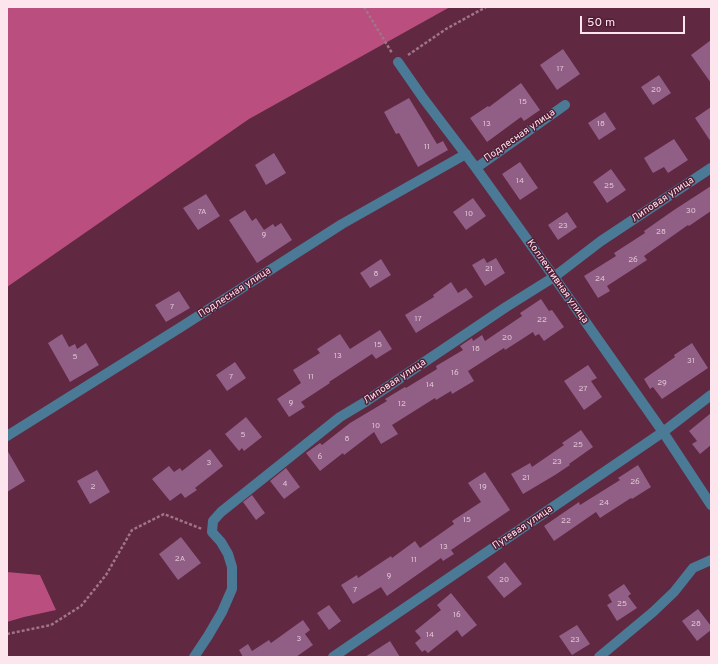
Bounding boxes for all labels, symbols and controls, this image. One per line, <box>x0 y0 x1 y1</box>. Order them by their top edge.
scale bar <box>582 8 687 34</box>
text: 50 m <box>587 15 615 31</box>
house number: 17 <box>556 64 564 74</box>
house number: 20 <box>651 85 661 95</box>
house number: 15 <box>519 97 527 107</box>
street label: Подлесная улица <box>482 107 558 165</box>
house number: 13 <box>483 119 491 129</box>
house number: 18 <box>597 119 605 129</box>
house number: 11 <box>424 142 430 152</box>
street label: Липовая улица <box>629 175 697 225</box>
house number: 14 <box>516 176 524 186</box>
house number: 25 <box>604 181 614 191</box>
house number: 30 <box>686 206 696 216</box>
house number: 7А <box>198 207 206 217</box>
house number: 10 <box>465 209 473 219</box>
house number: 23 <box>558 221 568 231</box>
house number: 28 <box>656 227 666 237</box>
house number: 9 <box>262 230 266 240</box>
street label: Коллективная улица <box>524 238 590 326</box>
house number: 26 <box>628 255 638 265</box>
house number: 21 <box>485 264 493 274</box>
street label: Подлесная улица <box>196 265 274 321</box>
house number: 8 <box>374 269 378 279</box>
house number: 24 <box>595 274 605 284</box>
house number: 7 <box>170 302 174 312</box>
house number: 17 <box>414 314 422 324</box>
house number: 22 <box>537 315 547 325</box>
house number: 20 <box>502 333 512 343</box>
house number: 15 <box>374 340 382 350</box>
house number: 18 <box>472 344 480 354</box>
house number: 13 <box>334 351 342 361</box>
house number: 5 <box>73 352 77 362</box>
house number: 31 <box>687 356 695 366</box>
street label: Липовая улица <box>361 357 429 407</box>
house number: 16 <box>451 368 459 378</box>
house number: 7 <box>229 372 233 382</box>
house number: 11 <box>308 372 314 382</box>
house number: 29 <box>657 378 667 388</box>
house number: 14 <box>426 380 434 390</box>
house number: 27 <box>579 384 587 394</box>
house number: 9 <box>289 398 293 408</box>
house number: 12 <box>398 399 406 409</box>
house number: 10 <box>372 421 380 431</box>
house number: 5 <box>241 430 245 440</box>
house number: 8 <box>345 434 349 444</box>
house number: 25 <box>573 440 583 450</box>
house number: 6 <box>318 452 322 462</box>
house number: 23 <box>552 457 562 467</box>
house number: 3 <box>207 458 211 468</box>
house number: 21 <box>522 473 530 483</box>
house number: 26 <box>630 477 640 487</box>
house number: 4 <box>283 479 287 489</box>
house number: 2 <box>91 482 95 492</box>
house number: 19 <box>479 482 487 492</box>
house number: 24 <box>599 498 609 508</box>
street label: Путевая улица <box>491 503 555 553</box>
house number: 15 <box>463 515 471 525</box>
house number: 22 <box>561 516 571 526</box>
house number: 13 <box>440 542 448 552</box>
house number: 2А <box>175 554 185 564</box>
house number: 11 <box>411 555 417 565</box>
house number: 9 <box>387 571 391 581</box>
house number: 20 <box>499 575 509 585</box>
house number: 7 <box>353 585 357 595</box>
house number: 25 <box>617 599 627 609</box>
house number: 16 <box>453 610 461 620</box>
house number: 28 <box>691 619 701 629</box>
house number: 14 <box>426 630 434 640</box>
house number: 3 <box>297 634 301 644</box>
house number: 23 <box>570 635 580 645</box>

